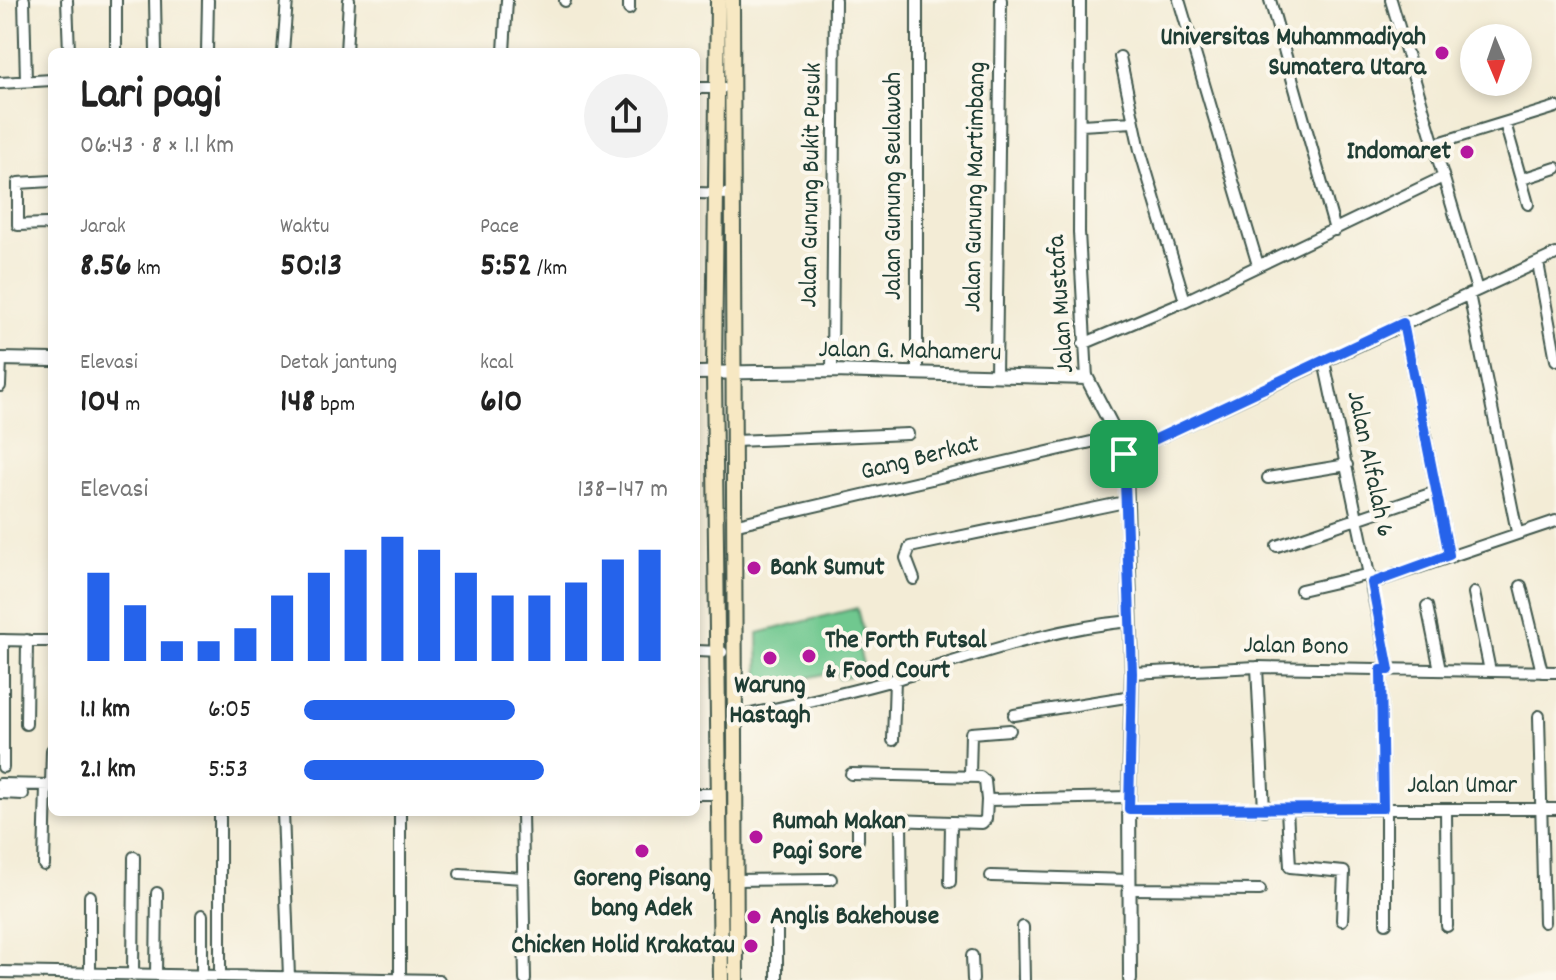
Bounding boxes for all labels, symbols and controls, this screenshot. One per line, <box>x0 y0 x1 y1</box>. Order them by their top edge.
place label: Universitas Muhammadiyah Sumatera Utara <box>1160 20 1427 87</box>
north arrow <box>1460 24 1532 96</box>
map controls <box>1460 24 1532 96</box>
marker: Universitas Muhammadiyah Sumatera Utara <box>1433 44 1451 62</box>
street label: Jalan Gunung Martimbang <box>955 61 997 313</box>
street label: Jalan Gunung Bukit Pusuk <box>791 62 833 308</box>
text: Lari pagi <box>80 66 221 129</box>
street label: Jalan Gunung Seulawah <box>876 72 913 300</box>
button: share <box>584 74 668 158</box>
text: 06:43 · 8 × 1.1 km <box>80 128 234 165</box>
place label: Indomaret <box>1346 134 1451 171</box>
marker: Indomaret <box>1458 143 1476 161</box>
text: Jarak <box>80 212 126 243</box>
text: Waktu <box>280 212 330 243</box>
text: Pace <box>480 212 519 243</box>
street label: Jalan Mustafa <box>1039 233 1085 374</box>
text: 8.56 <box>80 243 132 292</box>
text: 50:13 <box>280 243 342 292</box>
text: 5:52 <box>480 243 532 292</box>
text: km <box>132 254 161 285</box>
text: /km <box>532 254 567 285</box>
street label: Jalan G. Mahameru <box>818 332 1002 372</box>
text: Elevasi <box>80 348 138 379</box>
text: Detak jantung <box>280 348 397 379</box>
text: kcal <box>480 348 513 379</box>
text: 104 <box>80 379 120 428</box>
text: 148 <box>280 379 315 428</box>
text: 610 <box>480 379 523 428</box>
street label: Jalan Alfalah 6 <box>1335 387 1403 541</box>
text: m <box>120 390 140 421</box>
text: bpm <box>315 390 355 421</box>
pin <box>1090 420 1158 488</box>
street label: Gang Berkat <box>857 426 983 492</box>
icon: arrive <box>1102 432 1146 476</box>
text: Elevasi <box>80 472 148 509</box>
text: 138–147 m <box>577 472 668 509</box>
place label: Bank Sumut <box>770 550 885 587</box>
marker: Bank Sumut <box>745 559 763 577</box>
place label: The Forth Futsal & Food Court <box>825 623 988 690</box>
street label: Jalan Bono <box>1243 628 1349 666</box>
marker: The Forth Futsal & Food Court <box>800 647 818 665</box>
marker: Warung Hastagh <box>761 649 779 667</box>
place label: Warung Hastagh <box>729 668 811 735</box>
text: 1.1 km <box>80 692 130 729</box>
text: 6:05 <box>208 692 251 729</box>
text: 2.1 km <box>80 752 136 789</box>
text: 5:53 <box>208 752 248 789</box>
street label: Jalan Umar <box>1407 768 1517 805</box>
place label: Rumah Makan Pagi Sore <box>772 804 906 871</box>
marker: Rumah Makan Pagi Sore <box>747 828 765 846</box>
marker: Goreng Pisang bang Adek <box>633 842 651 860</box>
place label: Goreng Pisang bang Adek <box>573 861 711 928</box>
place label: Anglis Bakehouse <box>770 899 939 936</box>
marker: Anglis Bakehouse <box>745 908 763 926</box>
place label: Chicken Holid Krakatau <box>511 928 735 965</box>
marker: Chicken Holid Krakatau <box>742 937 760 955</box>

